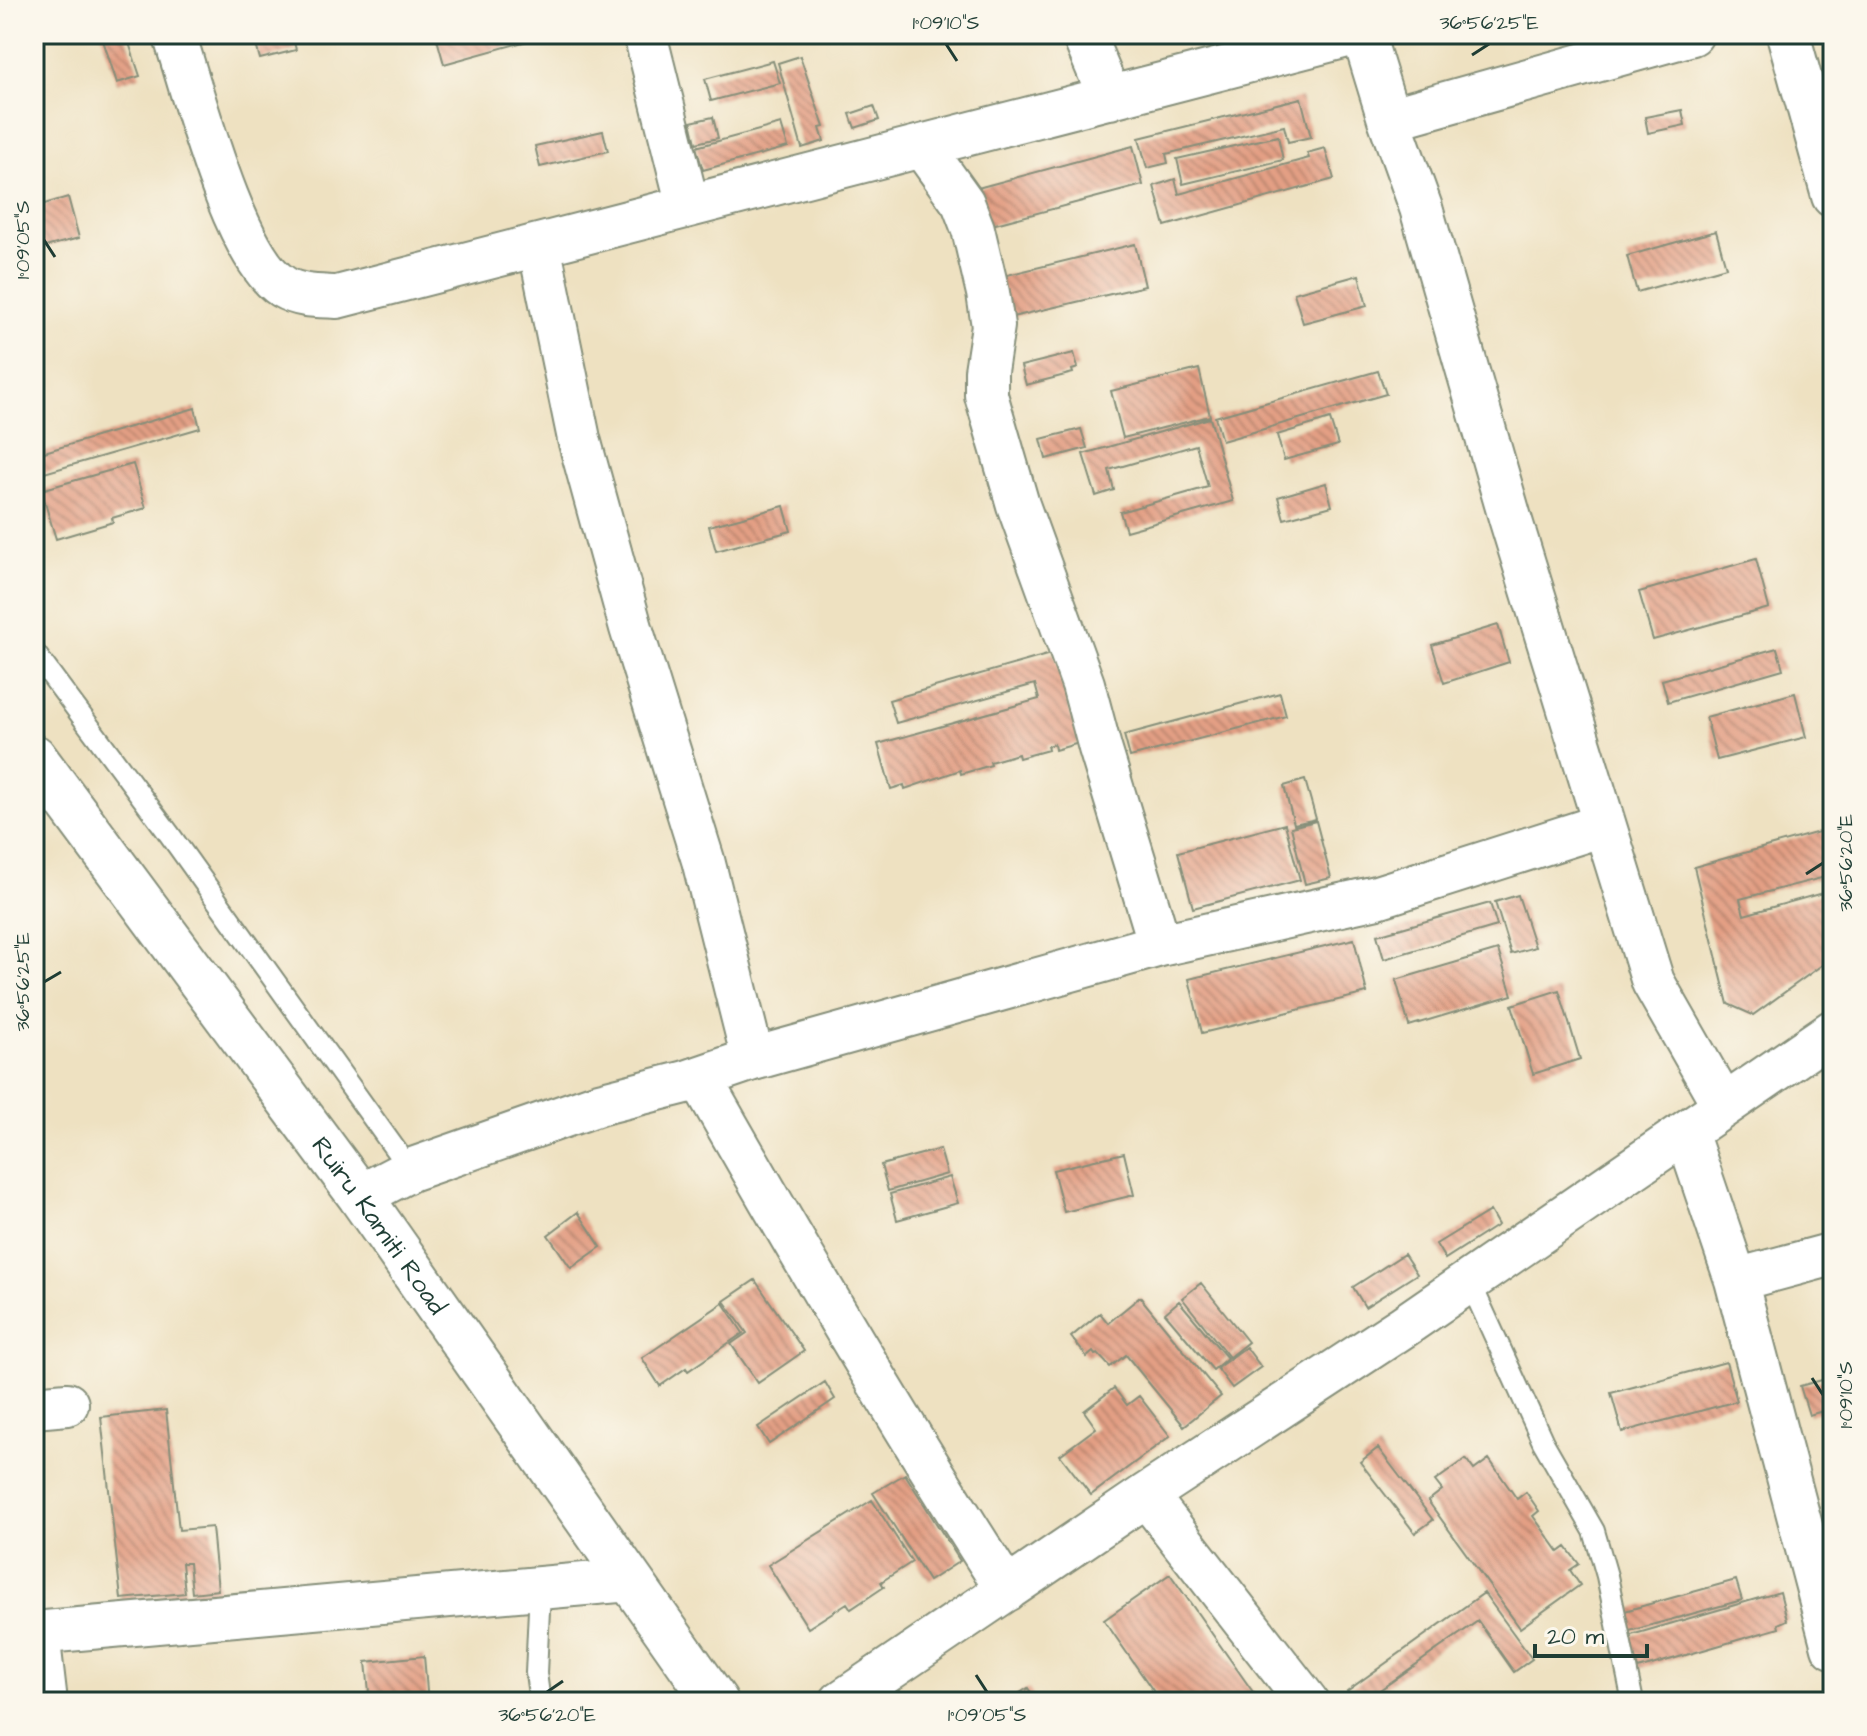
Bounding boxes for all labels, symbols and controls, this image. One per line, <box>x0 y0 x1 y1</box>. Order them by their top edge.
text: 1°09'10"S <box>913 9 980 37</box>
text: 36°56'25"E <box>1439 9 1539 37</box>
text: 1°09'05"S <box>9 201 37 279</box>
text: 36°56'20"E <box>1832 814 1860 912</box>
text: 36°56'25"E <box>9 932 37 1032</box>
street label: Ruiru Kamiti Road <box>303 1129 455 1322</box>
text: 1°09'10"S <box>1832 1361 1860 1428</box>
scale bar <box>1535 1608 1647 1658</box>
text: 20 m <box>1547 1620 1604 1654</box>
text: 36°56'20"E <box>498 1701 596 1729</box>
text: 1°09'05"S <box>948 1701 1026 1729</box>

